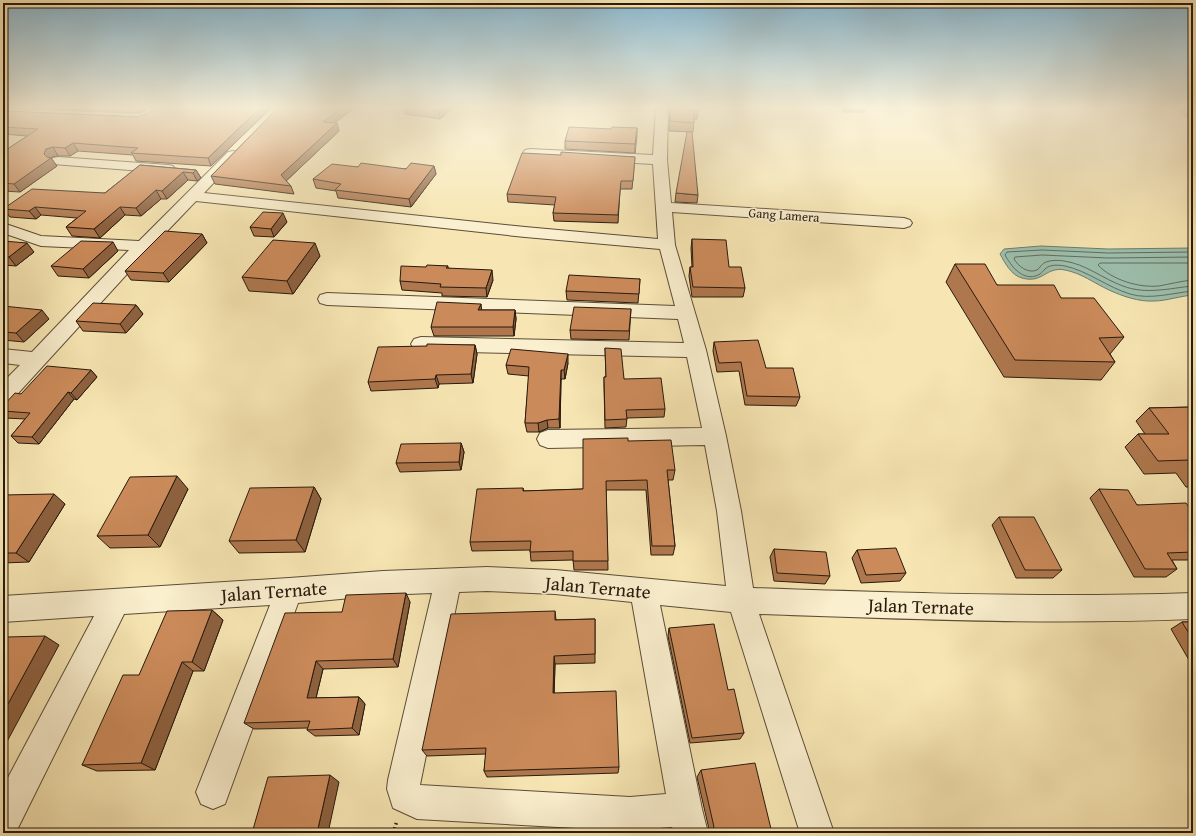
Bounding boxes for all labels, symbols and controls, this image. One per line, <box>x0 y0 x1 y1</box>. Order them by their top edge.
street label: Gang Lamera <box>748 203 821 227</box>
street label: Jalan Ternate <box>542 568 652 606</box>
street label: Jalan Ternate <box>218 573 328 609</box>
street label: Jalan Ternate <box>866 590 975 622</box>

